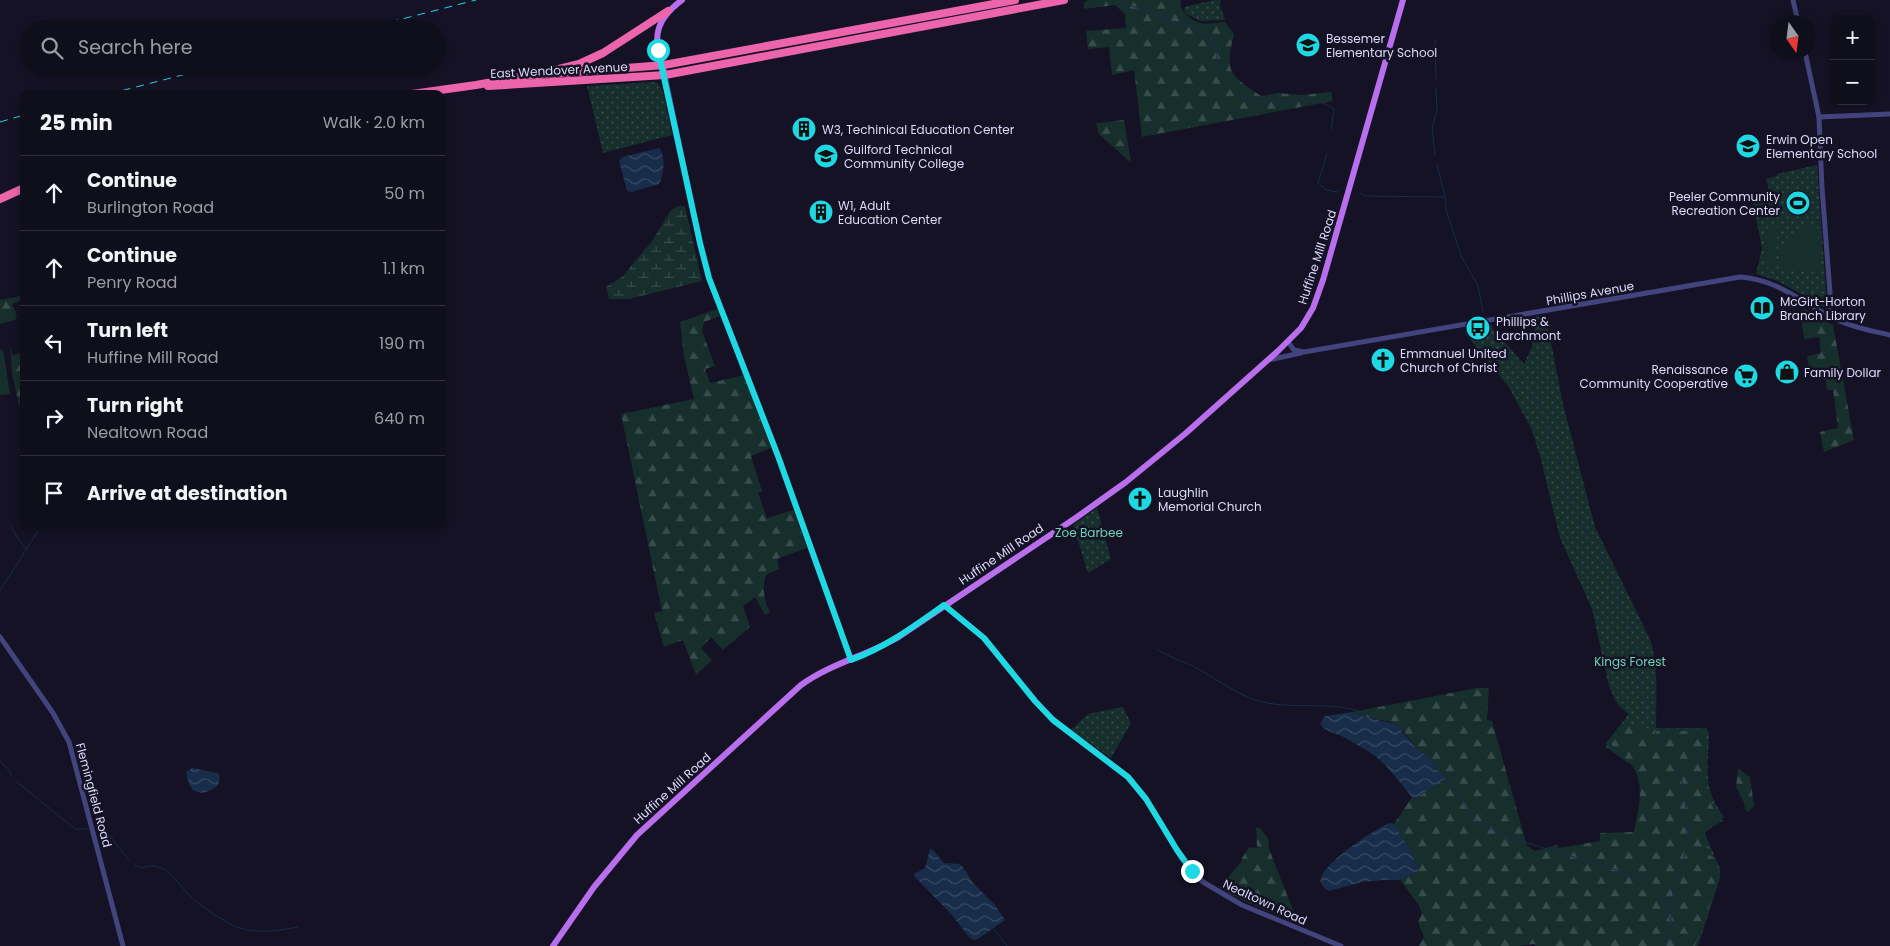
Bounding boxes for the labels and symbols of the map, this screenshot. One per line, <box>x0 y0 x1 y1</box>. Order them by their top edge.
north arrow <box>1770 15 1815 60</box>
place label: Bessemer Elementary School <box>1326 30 1437 61</box>
school or university icon: Bessemer Elementary School <box>1295 32 1321 58</box>
route start <box>647 39 670 62</box>
street label: East Wendover Avenue <box>490 58 628 82</box>
building icon: W3, Techinical Education Center <box>791 116 817 142</box>
place label: W3, Techinical Education Center <box>822 121 1015 138</box>
place label: Erwin Open Elementary School <box>1766 131 1877 162</box>
school or university icon: Erwin Open Elementary School <box>1735 133 1761 159</box>
place label: Guilford Technical Community College <box>844 141 964 172</box>
school or university icon: Guilford Technical Community College <box>813 143 839 169</box>
place label: Peeler Community Recreation Center <box>1669 188 1781 219</box>
sports icon: Peeler Community Recreation Center <box>1785 190 1811 216</box>
place label: W1, Adult Education Center <box>838 197 942 228</box>
building icon: W1, Adult Education Center <box>808 199 834 225</box>
street label: Huffine Mill Road <box>1294 207 1340 307</box>
street label: Phillips Avenue <box>1545 277 1635 309</box>
place label: McGirt-Horton Branch Library <box>1780 293 1866 324</box>
library icon: McGirt-Horton Branch Library <box>1749 295 1775 321</box>
place label: Phillips & Larchmont <box>1496 313 1561 344</box>
bus stop icon: Phillips & Larchmont <box>1465 315 1491 341</box>
place label: Emmanuel United Church of Christ <box>1400 345 1507 376</box>
church icon: Emmanuel United Church of Christ <box>1370 347 1396 373</box>
shop icon: Family Dollar <box>1774 359 1800 385</box>
place label: Renaissance Community Cooperative <box>1579 361 1728 392</box>
supermarket icon: Renaissance Community Cooperative <box>1733 363 1759 389</box>
place label: Family Dollar <box>1804 364 1882 381</box>
place label: Laughlin Memorial Church <box>1158 484 1262 515</box>
church icon: Laughlin Memorial Church <box>1127 486 1153 512</box>
street label: Huffine Mill Road <box>955 519 1047 589</box>
park label: Zoe Barbee <box>1055 524 1123 541</box>
park label: Kings Forest <box>1594 653 1666 670</box>
street label: Flemingfield Road <box>72 741 116 849</box>
street label: Huffine Mill Road <box>630 749 714 827</box>
route end <box>1181 860 1204 883</box>
street label: Nealtown Road <box>1220 875 1310 929</box>

